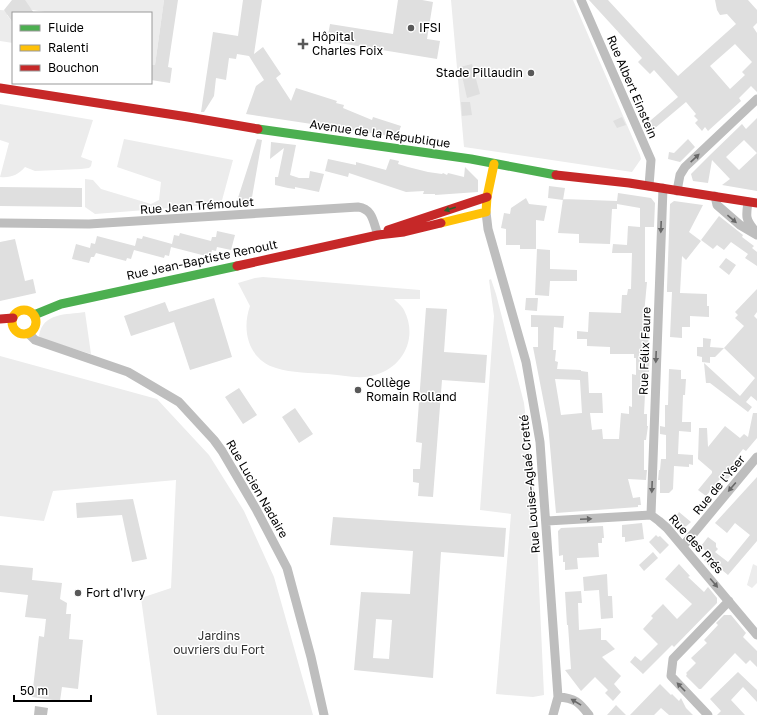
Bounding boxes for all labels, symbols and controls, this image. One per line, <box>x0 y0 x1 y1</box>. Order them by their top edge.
legend <box>12 12 152 84</box>
text: Fluide <box>48 20 84 35</box>
place label: IFSI <box>419 20 441 35</box>
marker: IFSI <box>406 23 416 33</box>
place label: Hôpital Charles Foix <box>312 29 383 58</box>
street label: Rue Albert Einstein <box>604 33 661 141</box>
marker: Hôpital Charles Foix <box>297 38 309 50</box>
text: Ralenti <box>48 40 89 55</box>
text: Bouchon <box>48 60 99 75</box>
place label: Stade Pillaudin <box>436 65 523 80</box>
marker: Stade Pillaudin <box>526 68 536 78</box>
street label: Avenue de la République <box>309 116 451 151</box>
one-way arrow <box>690 153 700 162</box>
street label: Rue Jean Trémoulet <box>139 194 255 217</box>
one-way arrow <box>444 206 456 212</box>
one-way arrow <box>727 214 738 223</box>
one-way arrow <box>658 221 664 234</box>
street label: Rue Jean-Baptiste Renoult <box>125 236 279 283</box>
street label: Rue Félix Faure <box>635 307 654 395</box>
one-way arrow <box>653 351 660 363</box>
place label: Collège Romain Rolland <box>366 375 457 404</box>
marker: Collège Romain Rolland <box>353 385 363 395</box>
street label: Rue Louise-Aglaé Cretté <box>516 414 543 554</box>
street label: Rue Lucien Nadaire <box>223 437 292 541</box>
street label: Rue de l'Yser <box>689 451 748 518</box>
one-way arrow <box>648 481 655 493</box>
one-way arrow <box>728 482 737 493</box>
street label: Rue des Prés <box>666 511 727 576</box>
one-way arrow <box>580 515 592 522</box>
one-way arrow <box>709 577 718 588</box>
place label: Fort d'Ivry <box>86 585 145 600</box>
marker: Fort d'Ivry <box>73 588 83 598</box>
park label: Jardins ouvriers du Fort <box>173 628 265 657</box>
scale bar <box>14 677 91 703</box>
one-way arrow <box>676 682 686 692</box>
text: 50 m <box>20 683 48 698</box>
one-way arrow <box>570 698 582 705</box>

